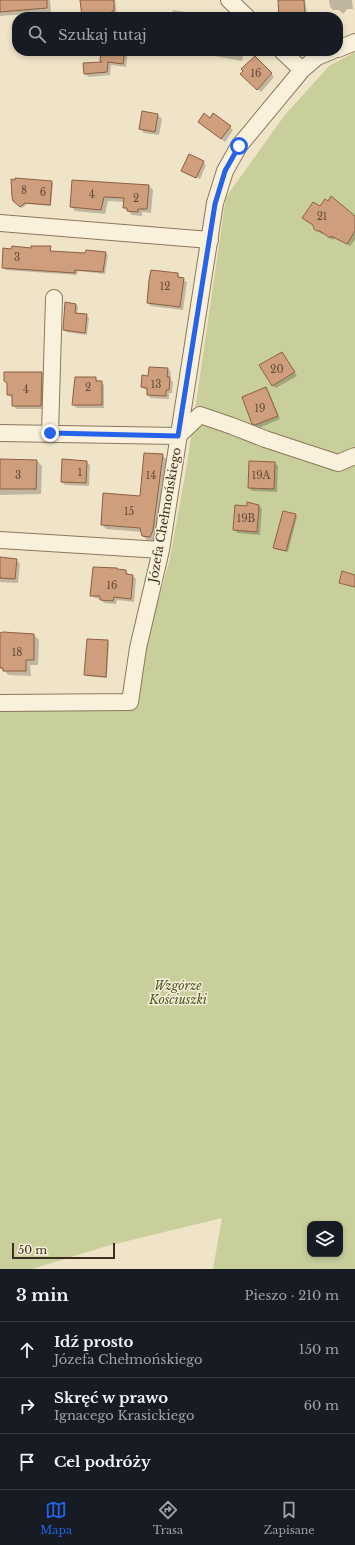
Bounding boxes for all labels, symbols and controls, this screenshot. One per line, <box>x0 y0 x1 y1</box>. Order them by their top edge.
search box <box>12 12 343 56</box>
icon: search <box>26 23 48 45</box>
text: Szukaj tutaj <box>58 25 147 44</box>
house number: 16 <box>251 67 261 80</box>
route start <box>230 137 248 155</box>
house number: 8 <box>21 184 27 197</box>
house number: 6 <box>40 186 46 199</box>
house number: 4 <box>89 188 95 201</box>
house number: 2 <box>133 192 139 205</box>
house number: 21 <box>317 210 327 223</box>
house number: 3 <box>14 251 20 264</box>
house number: 12 <box>160 280 170 293</box>
house number: 20 <box>270 363 284 376</box>
house number: 13 <box>151 378 161 391</box>
house number: 2 <box>85 381 91 394</box>
house number: 4 <box>23 383 29 396</box>
house number: 19 <box>255 402 265 415</box>
route end <box>41 424 59 442</box>
street label: Józefa Chełmońskiego <box>145 446 184 586</box>
house number: 1 <box>78 466 82 479</box>
house number: 3 <box>15 469 21 482</box>
house number: 14 <box>146 469 156 482</box>
house number: 19A <box>252 469 270 482</box>
house number: 15 <box>124 505 134 518</box>
house number: 19B <box>237 512 256 525</box>
house number: 16 <box>107 579 117 592</box>
house number: 18 <box>12 646 22 659</box>
park label: Wzgórze Kościuszki <box>148 978 208 1007</box>
map controls <box>307 1221 343 1257</box>
button: layers <box>307 1221 343 1257</box>
scale bar <box>12 1241 115 1260</box>
text: 50 m <box>18 1243 47 1257</box>
text: 3 min <box>16 1285 69 1306</box>
text: Pieszo · 210 m <box>245 1287 339 1304</box>
text: Idź prosto <box>54 1332 133 1351</box>
icon: ahead <box>16 1339 38 1361</box>
text: 150 m <box>299 1341 339 1358</box>
text: Józefa Chełmońskiego <box>54 1351 203 1368</box>
text: Skręć w prawo <box>54 1388 168 1407</box>
icon: right <box>16 1395 38 1417</box>
text: 60 m <box>304 1397 339 1414</box>
text: Ignacego Krasickiego <box>54 1407 194 1424</box>
icon: arrive <box>16 1451 38 1473</box>
text: Cel podróży <box>54 1452 151 1471</box>
tab: Mapa <box>40 1499 72 1537</box>
tab: Trasa <box>153 1499 183 1537</box>
tab: Zapisane <box>264 1499 315 1537</box>

